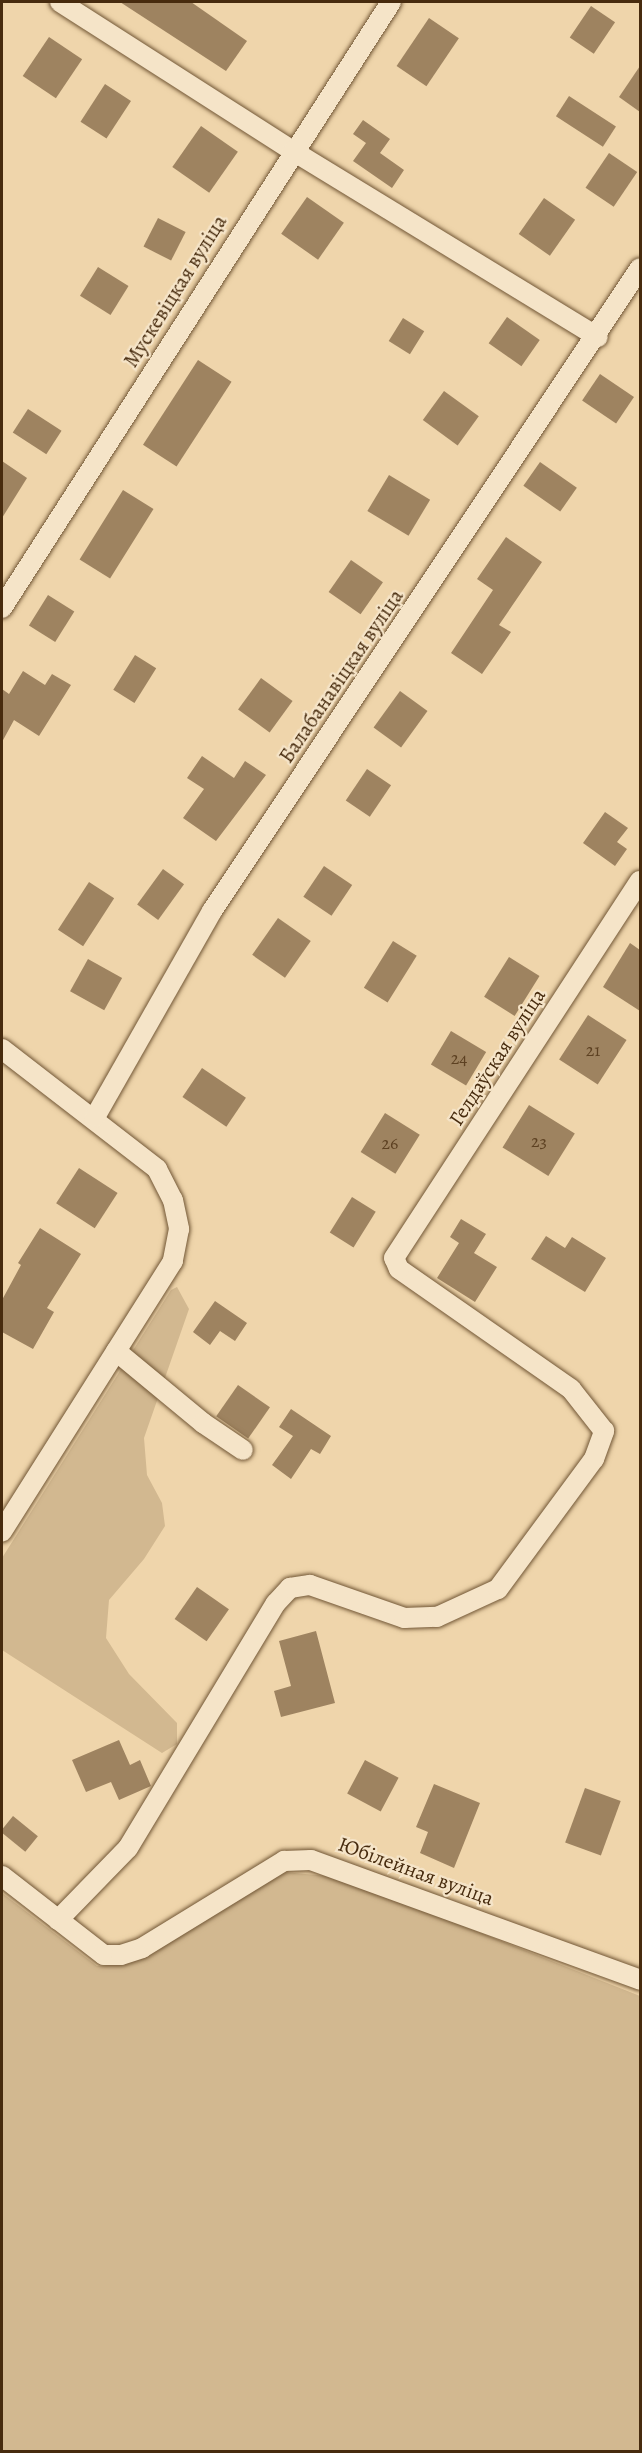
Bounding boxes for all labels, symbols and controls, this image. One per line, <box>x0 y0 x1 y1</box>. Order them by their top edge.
street label: Мускевіцкая вуліца <box>118 210 232 372</box>
street label: Балабанавіцкая вуліца <box>273 584 409 768</box>
street label: Гелдаўская вуліца <box>443 984 551 1130</box>
house number: 21 <box>586 1039 600 1061</box>
house number: 24 <box>451 1047 467 1069</box>
house number: 23 <box>531 1130 547 1152</box>
house number: 26 <box>382 1132 398 1154</box>
street label: Юбілейная вуліца <box>335 1831 497 1911</box>

